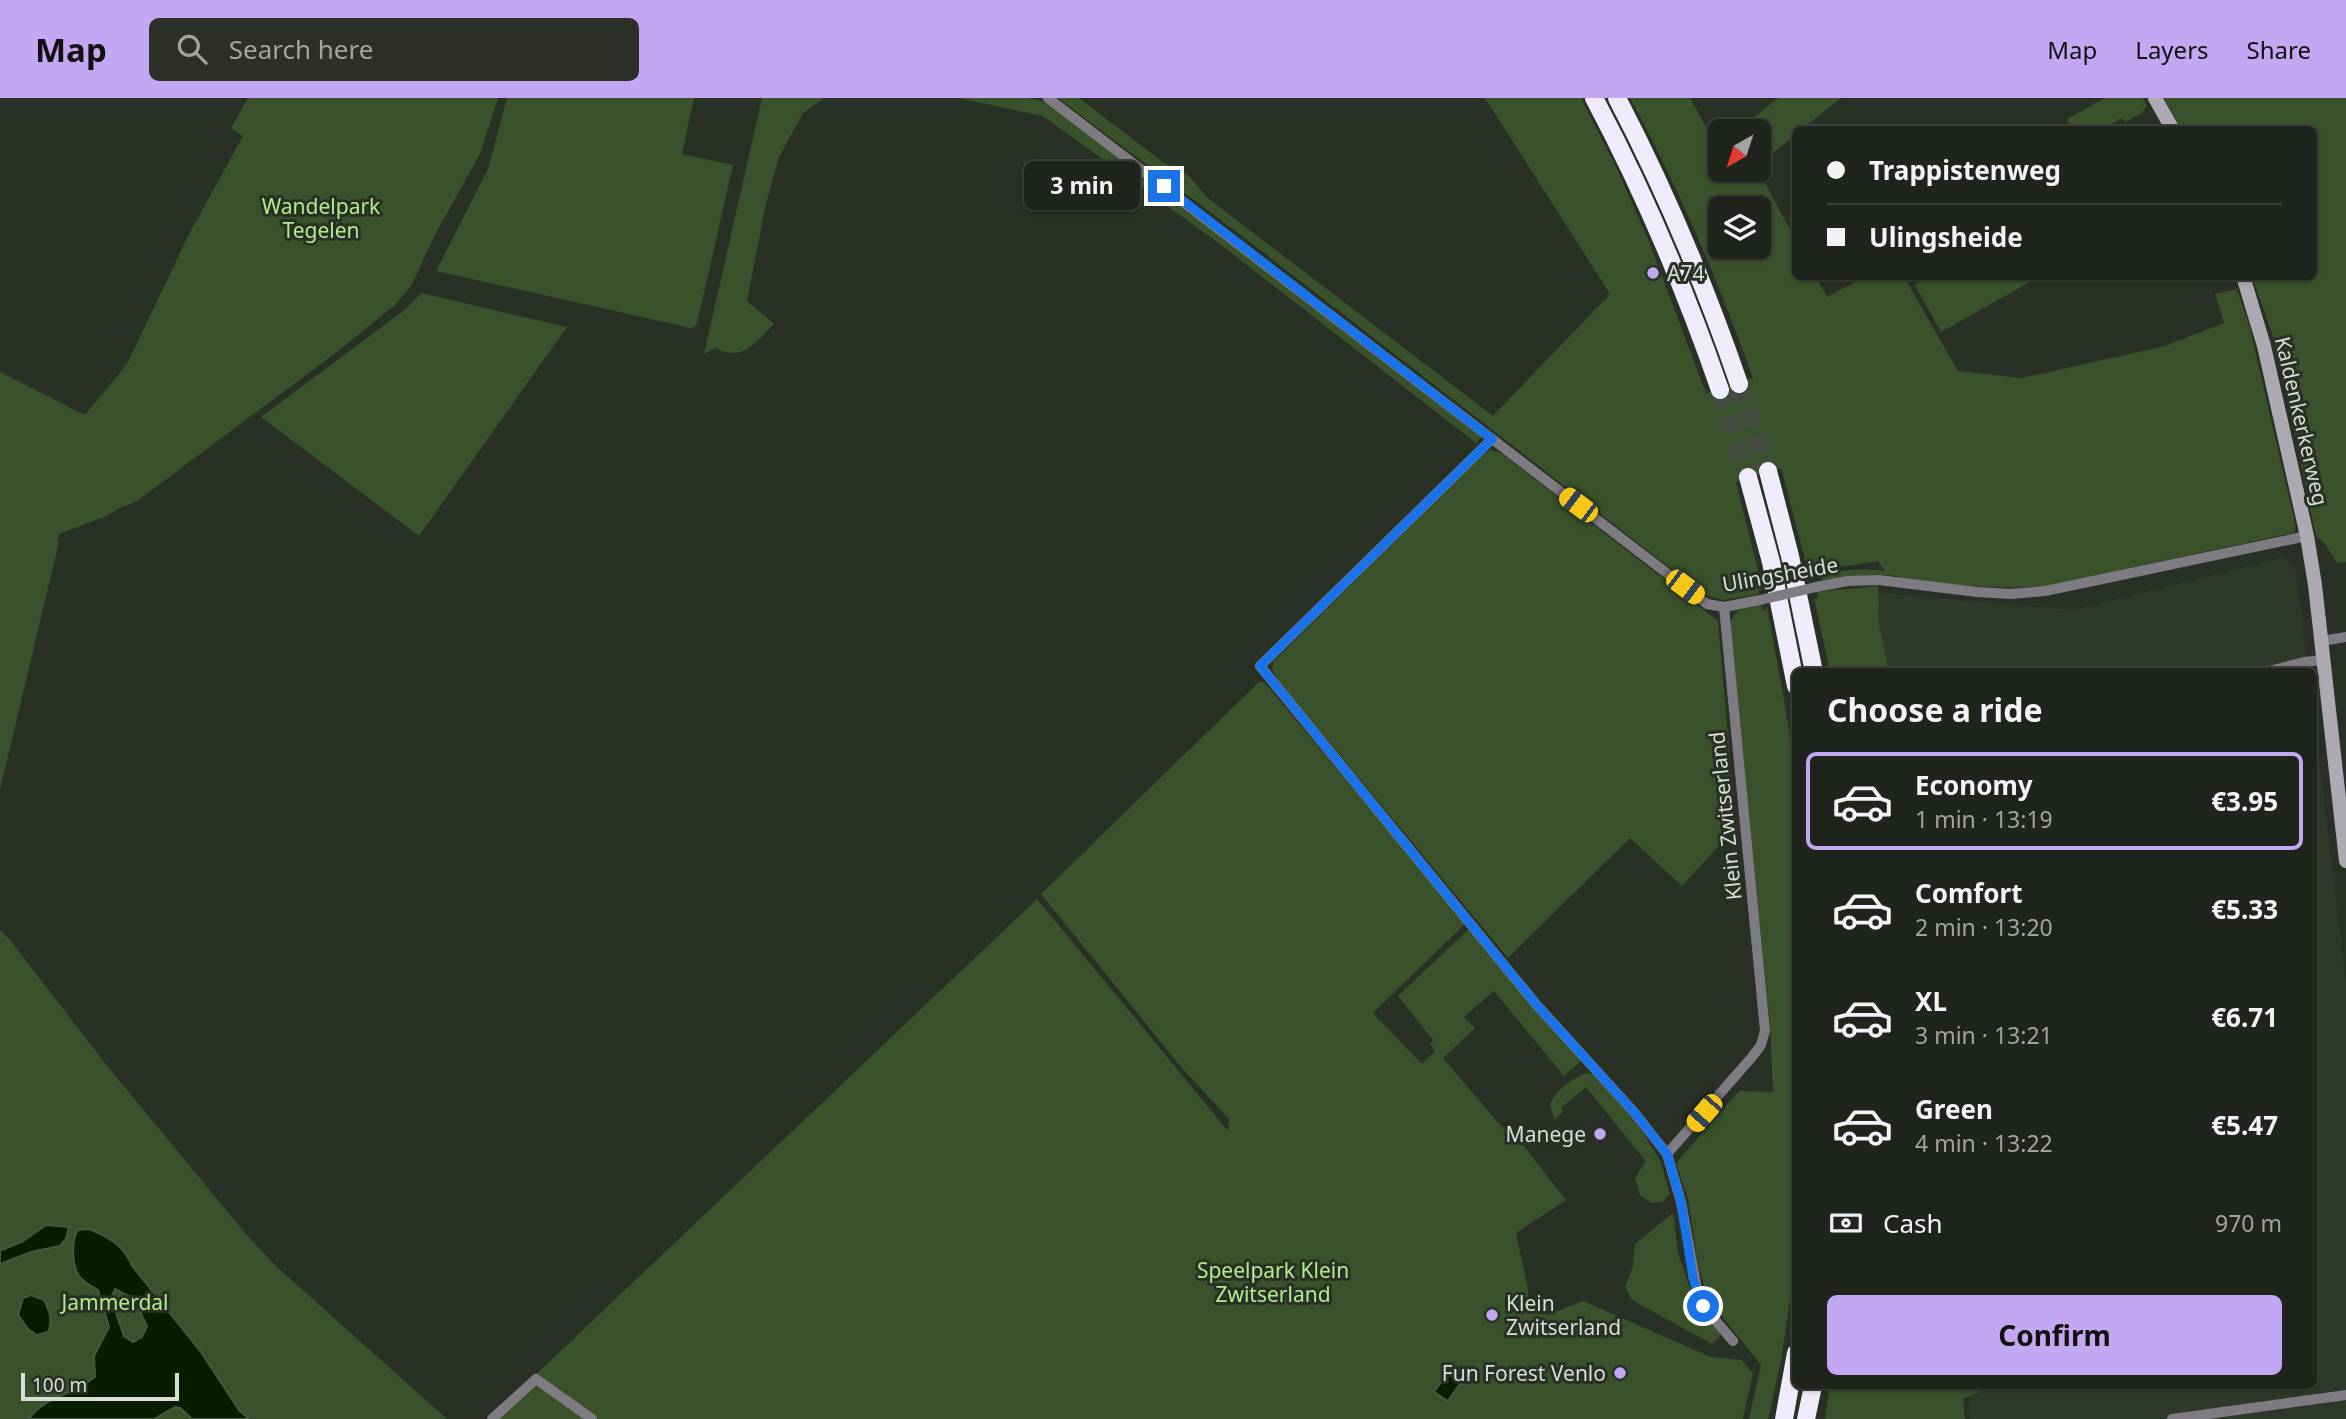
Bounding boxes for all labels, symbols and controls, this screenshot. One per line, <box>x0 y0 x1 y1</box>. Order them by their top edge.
search box <box>149 18 639 81</box>
text: Map <box>35 27 107 72</box>
icon: search <box>173 30 211 68</box>
text: Search here <box>229 31 373 67</box>
text: Map <box>2047 33 2097 66</box>
text: Layers <box>2135 33 2209 66</box>
text: Share <box>2247 33 2311 66</box>
north arrow <box>1708 119 1771 182</box>
map controls <box>1708 119 1771 259</box>
text: Trappistenweg <box>1869 152 2061 188</box>
callout: 3 min <box>1024 162 1140 210</box>
text: 3 min <box>1050 169 1114 201</box>
route end <box>1148 170 1180 202</box>
park label: Wandelpark Tegelen <box>262 192 381 244</box>
button: layers <box>1708 196 1771 259</box>
text: Ulingsheide <box>1869 219 2023 255</box>
place label: A74 <box>1667 259 1704 287</box>
marker: A74 <box>1645 265 1661 281</box>
street label: Kaldenkerkerweg <box>2269 334 2335 508</box>
car <box>1555 484 1602 526</box>
street label: Ulingsheide <box>1720 550 1840 598</box>
car <box>1662 566 1709 608</box>
text: Choose a ride <box>1827 688 2043 731</box>
street label: Klein Zwitserland <box>1702 730 1748 902</box>
text: Economy <box>1915 767 2033 803</box>
icon: car <box>1831 770 1894 833</box>
text: €3.95 <box>2211 783 2278 819</box>
text: 1 min · 13:19 <box>1915 803 2053 835</box>
text: Comfort <box>1915 875 2023 911</box>
icon: car <box>1831 878 1894 941</box>
text: €5.33 <box>2211 891 2278 927</box>
text: 2 min · 13:20 <box>1915 911 2053 943</box>
text: XL <box>1915 983 1947 1019</box>
icon: car <box>1831 986 1894 1049</box>
text: €6.71 <box>2211 999 2278 1035</box>
text: 3 min · 13:21 <box>1915 1019 2053 1051</box>
car <box>1683 1090 1726 1136</box>
text: Green <box>1915 1091 1993 1127</box>
icon: car <box>1831 1094 1894 1157</box>
text: €5.47 <box>2211 1107 2278 1143</box>
place label: Manege <box>1506 1120 1586 1148</box>
marker: Manege <box>1592 1126 1608 1142</box>
text: 4 min · 13:22 <box>1915 1127 2053 1159</box>
icon: cash <box>1827 1204 1865 1242</box>
text: Cash <box>1883 1205 1943 1241</box>
text: 970 m <box>2215 1207 2282 1239</box>
park label: Speelpark Klein Zwitserland <box>1197 1256 1349 1308</box>
park label: Jammerdal <box>60 1288 169 1316</box>
place label: Klein Zwitserland <box>1506 1289 1621 1341</box>
route start <box>1687 1290 1719 1322</box>
button: Confirm <box>1827 1295 2282 1375</box>
marker: Klein Zwitserland <box>1484 1307 1500 1323</box>
place label: Fun Forest Venlo <box>1442 1359 1606 1387</box>
marker: Fun Forest Venlo <box>1612 1365 1628 1381</box>
scale bar <box>21 1370 178 1402</box>
text: 100 m <box>32 1372 87 1398</box>

